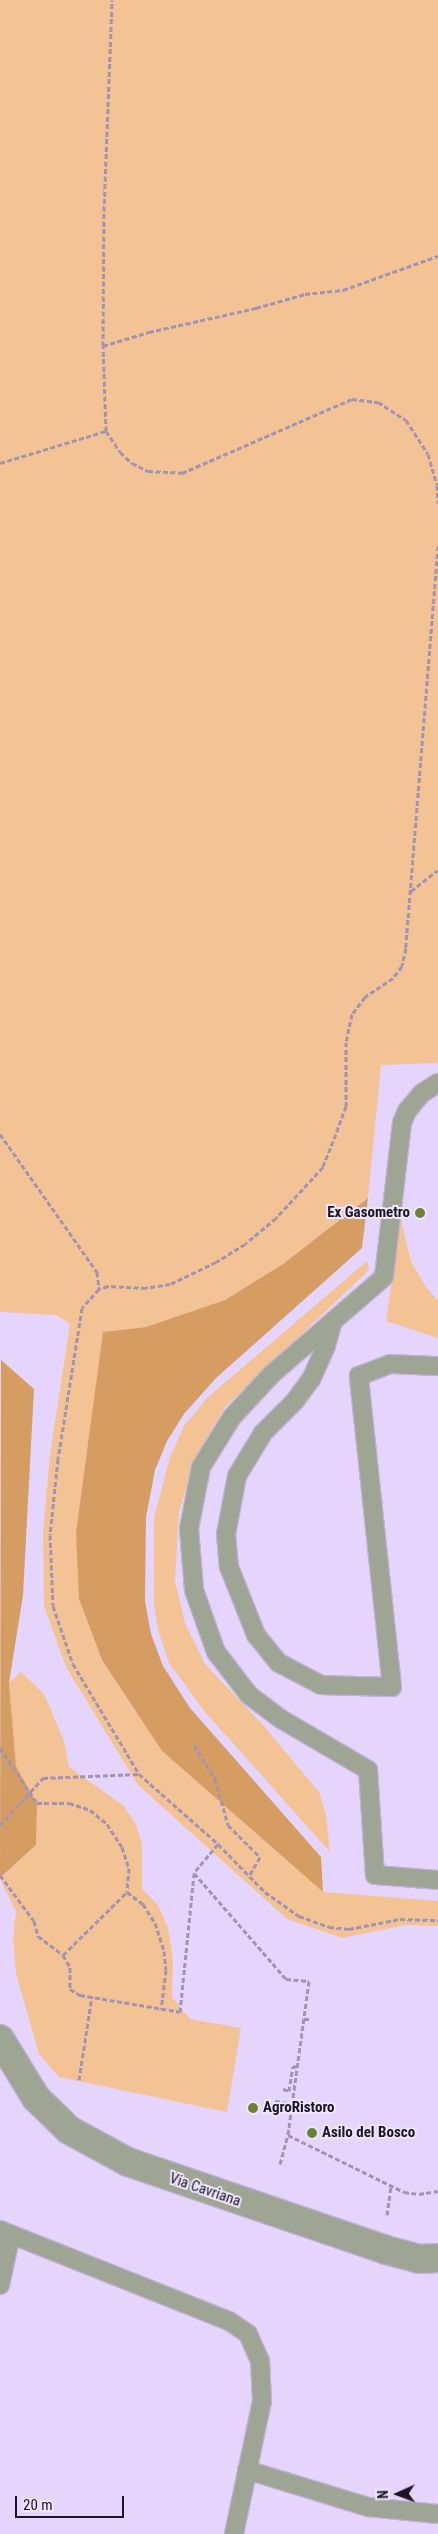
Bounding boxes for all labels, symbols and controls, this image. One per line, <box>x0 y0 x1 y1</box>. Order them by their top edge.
place label: Ex Gasometro <box>327 1204 410 1222</box>
marker: Ex Gasometro <box>414 1207 426 1219</box>
place label: AgroRistoro <box>263 2099 335 2117</box>
marker: AgroRistoro <box>247 2102 259 2114</box>
place label: Asilo del Bosco <box>322 2124 415 2142</box>
marker: Asilo del Bosco <box>306 2127 318 2139</box>
street label: Via Cavriana <box>167 2169 243 2211</box>
north arrow <box>373 2469 423 2519</box>
scale bar <box>18 2486 126 2518</box>
text: N <box>375 2490 391 2499</box>
text: 20 m <box>23 2496 53 2514</box>

